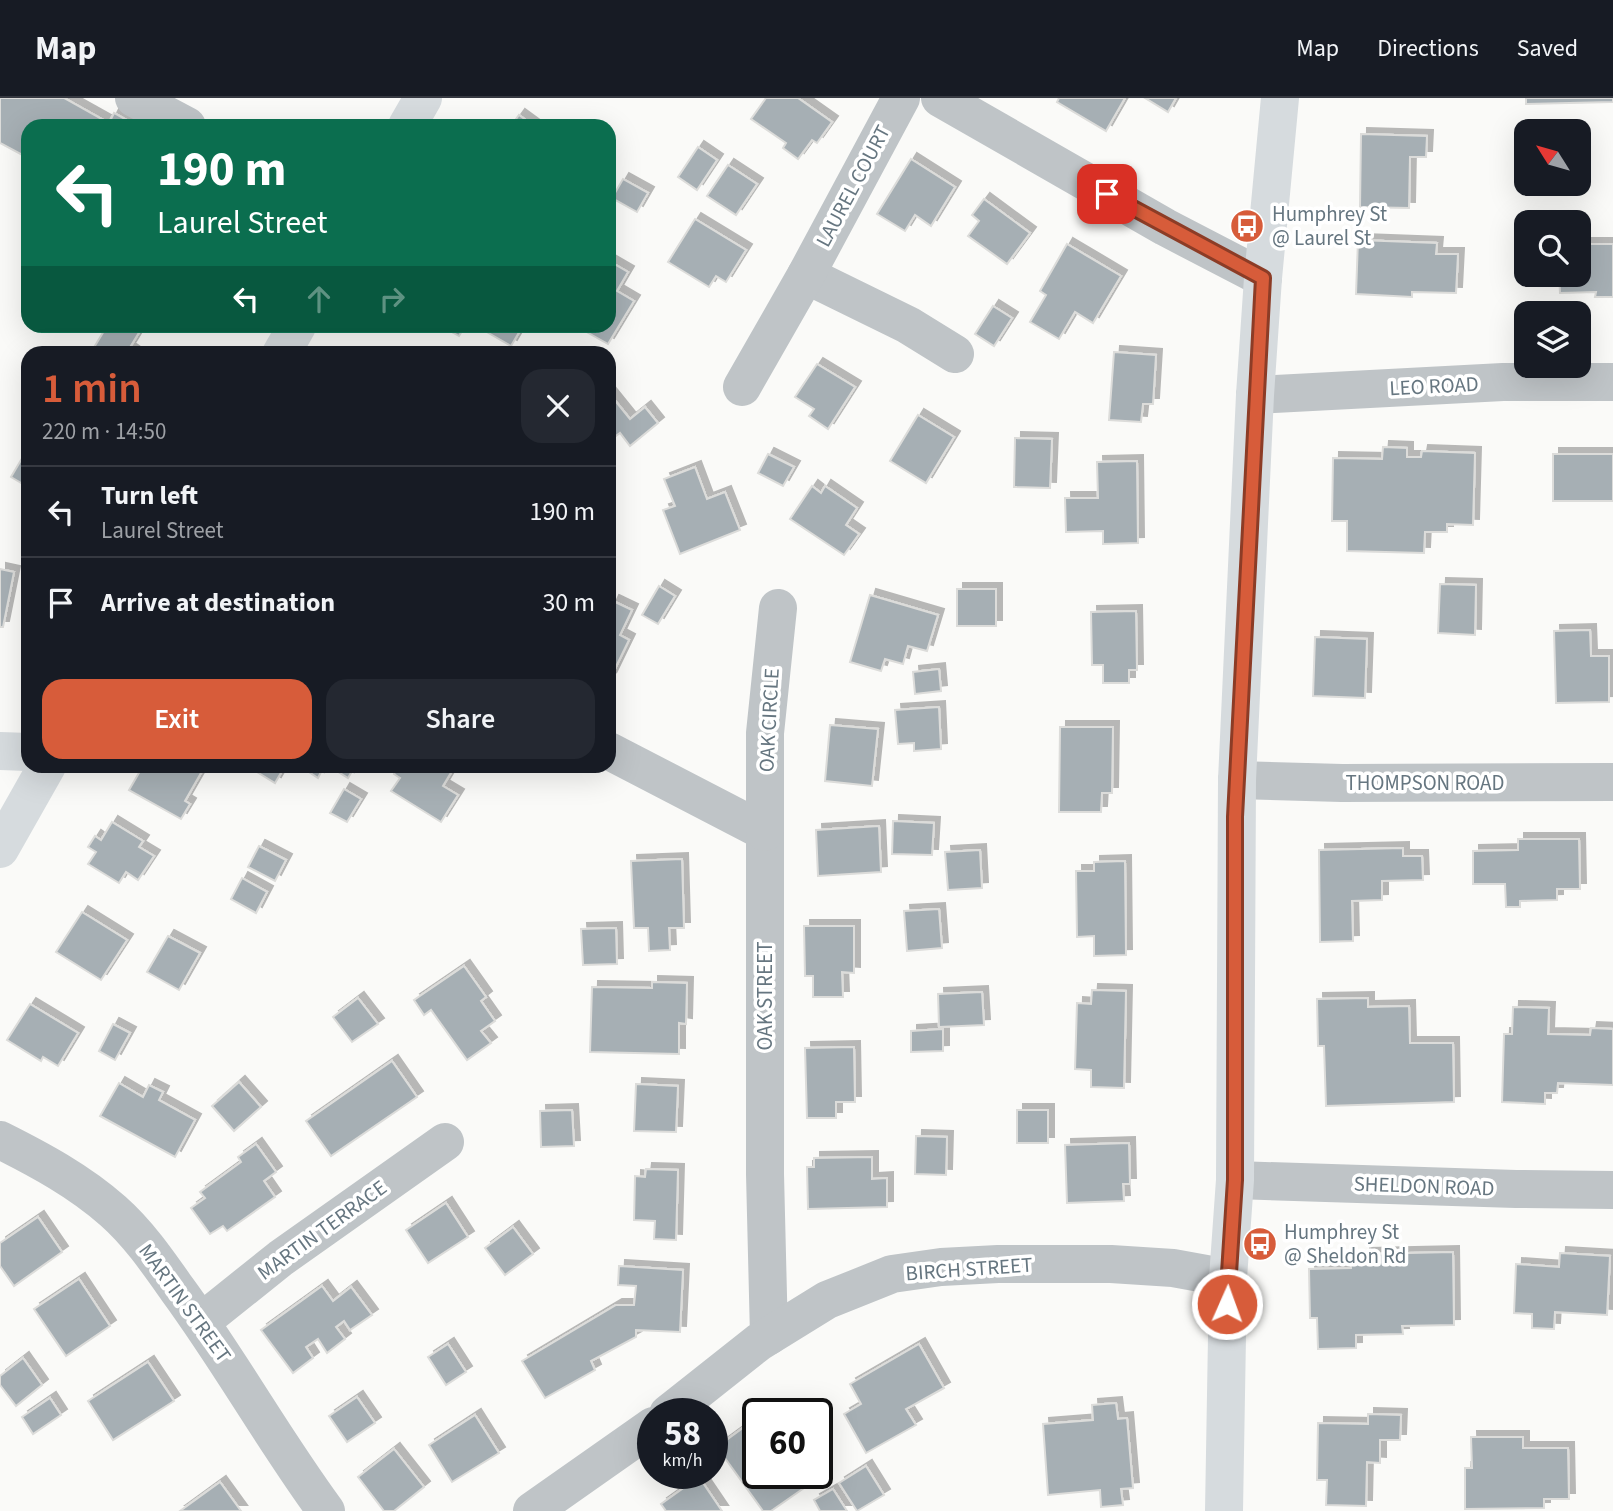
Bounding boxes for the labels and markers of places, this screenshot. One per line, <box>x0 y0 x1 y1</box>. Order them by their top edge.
pin <box>1077 164 1137 224</box>
place label: Humphrey St @ Laurel St <box>1272 199 1387 253</box>
bus stop icon: Humphrey St @ Laurel St <box>1228 207 1266 245</box>
place label: Humphrey St @ Sheldon Rd <box>1284 1217 1407 1271</box>
bus stop icon: Humphrey St @ Sheldon Rd <box>1241 1225 1279 1263</box>

